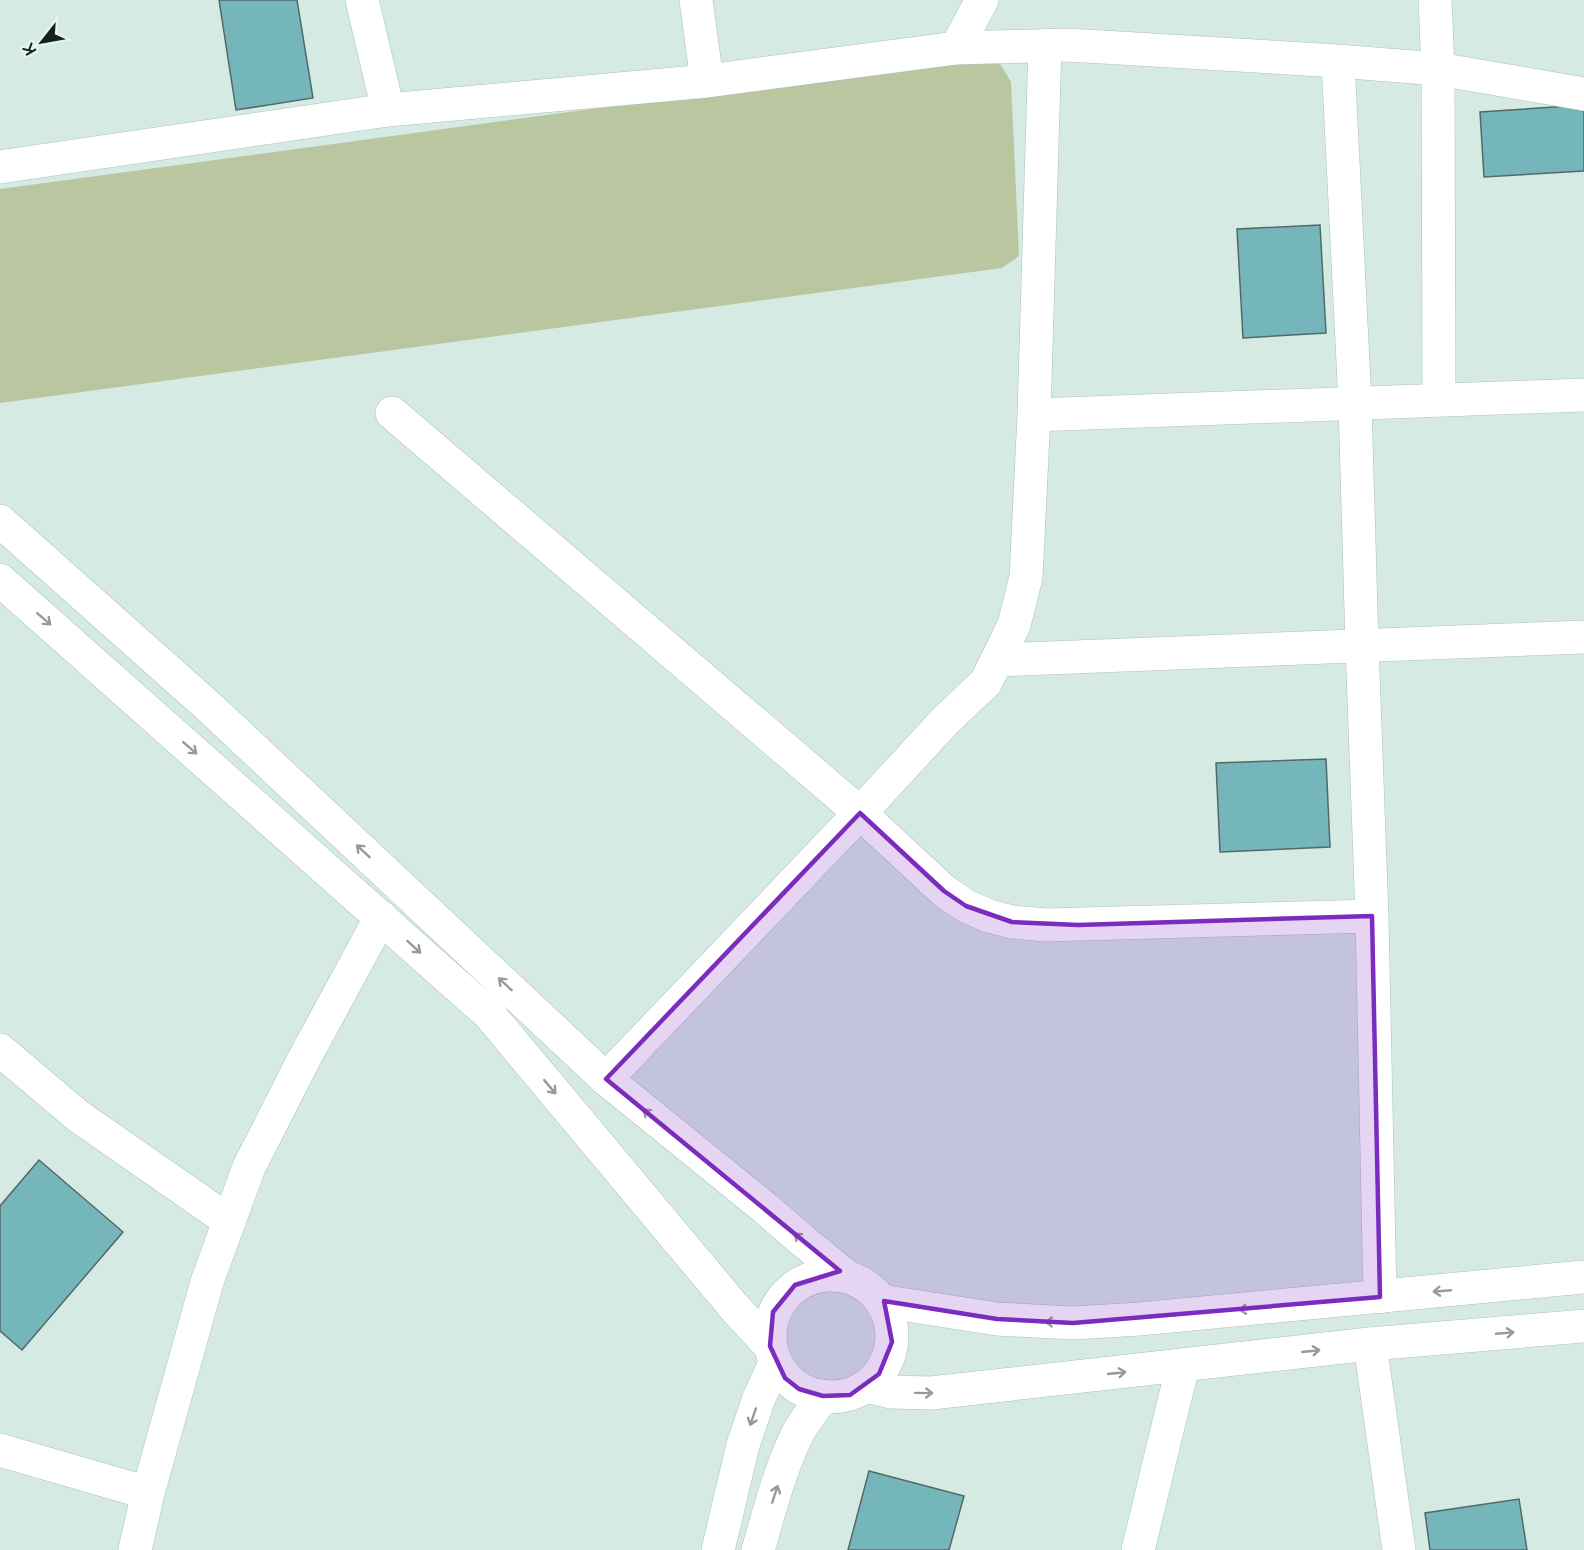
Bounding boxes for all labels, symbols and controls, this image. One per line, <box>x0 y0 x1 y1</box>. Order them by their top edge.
north arrow <box>12 12 72 72</box>
text: K <box>19 39 41 59</box>
one-way arrow <box>36 612 51 626</box>
one-way arrow <box>182 741 197 755</box>
one-way arrow <box>356 844 371 858</box>
one-way arrow <box>407 940 422 954</box>
one-way arrow <box>498 977 513 991</box>
one-way arrow <box>543 1079 557 1094</box>
one-way arrow <box>642 1108 658 1121</box>
one-way arrow <box>794 1232 809 1246</box>
one-way arrow <box>1433 1286 1453 1297</box>
one-way arrow <box>1239 1304 1258 1315</box>
one-way arrow <box>1044 1317 1064 1328</box>
one-way arrow <box>1495 1327 1515 1338</box>
one-way arrow <box>1301 1345 1321 1356</box>
one-way arrow <box>1107 1367 1127 1378</box>
one-way arrow <box>913 1387 933 1399</box>
one-way arrow <box>746 1407 757 1426</box>
one-way arrow <box>771 1485 782 1504</box>

